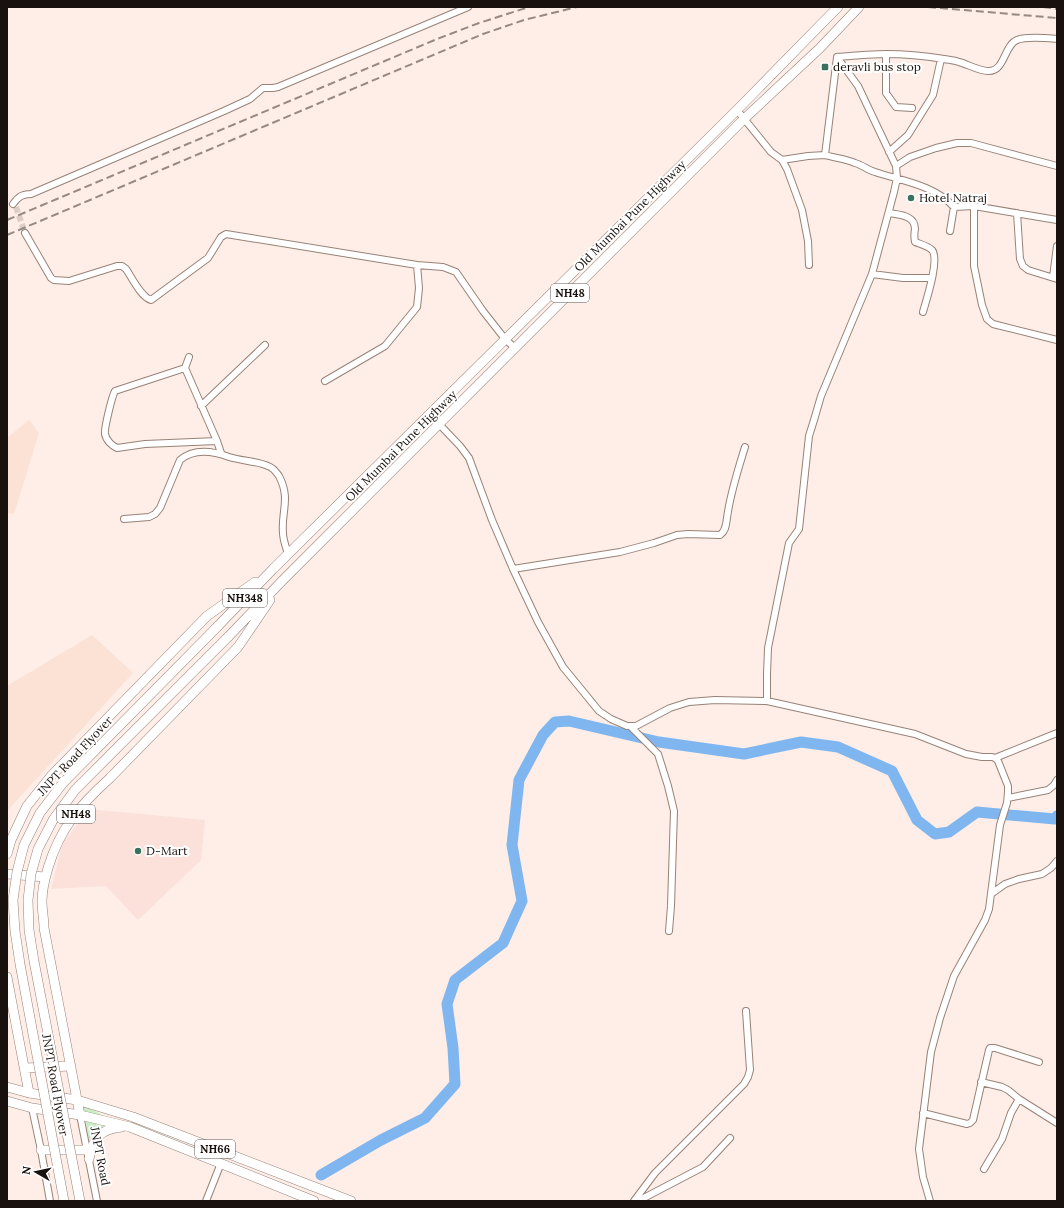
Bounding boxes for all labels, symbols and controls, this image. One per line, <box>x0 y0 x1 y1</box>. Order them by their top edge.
place label: deravli bus stop <box>833 59 921 74</box>
marker: deravli bus stop <box>820 62 830 72</box>
street label: Old Mumbai Pune Highway <box>571 156 689 275</box>
place label: Hotel Natraj <box>919 190 987 205</box>
marker: Hotel Natraj <box>906 193 916 203</box>
road number: NH48 <box>551 284 589 302</box>
street label: Old Mumbai Pune Highway <box>342 386 460 505</box>
road number: NH348 <box>223 589 267 607</box>
street label: JNPT Road Flyover <box>33 712 116 799</box>
road number: NH48 <box>57 805 95 823</box>
place label: D-Mart <box>146 843 188 858</box>
marker: D-Mart <box>133 846 143 856</box>
street label: JNPT Road Flyover <box>39 1032 72 1138</box>
street label: JNPT Road <box>87 1124 114 1187</box>
road number: NH66 <box>195 1140 235 1158</box>
north arrow <box>16 1152 56 1192</box>
text: N <box>19 1165 34 1176</box>

